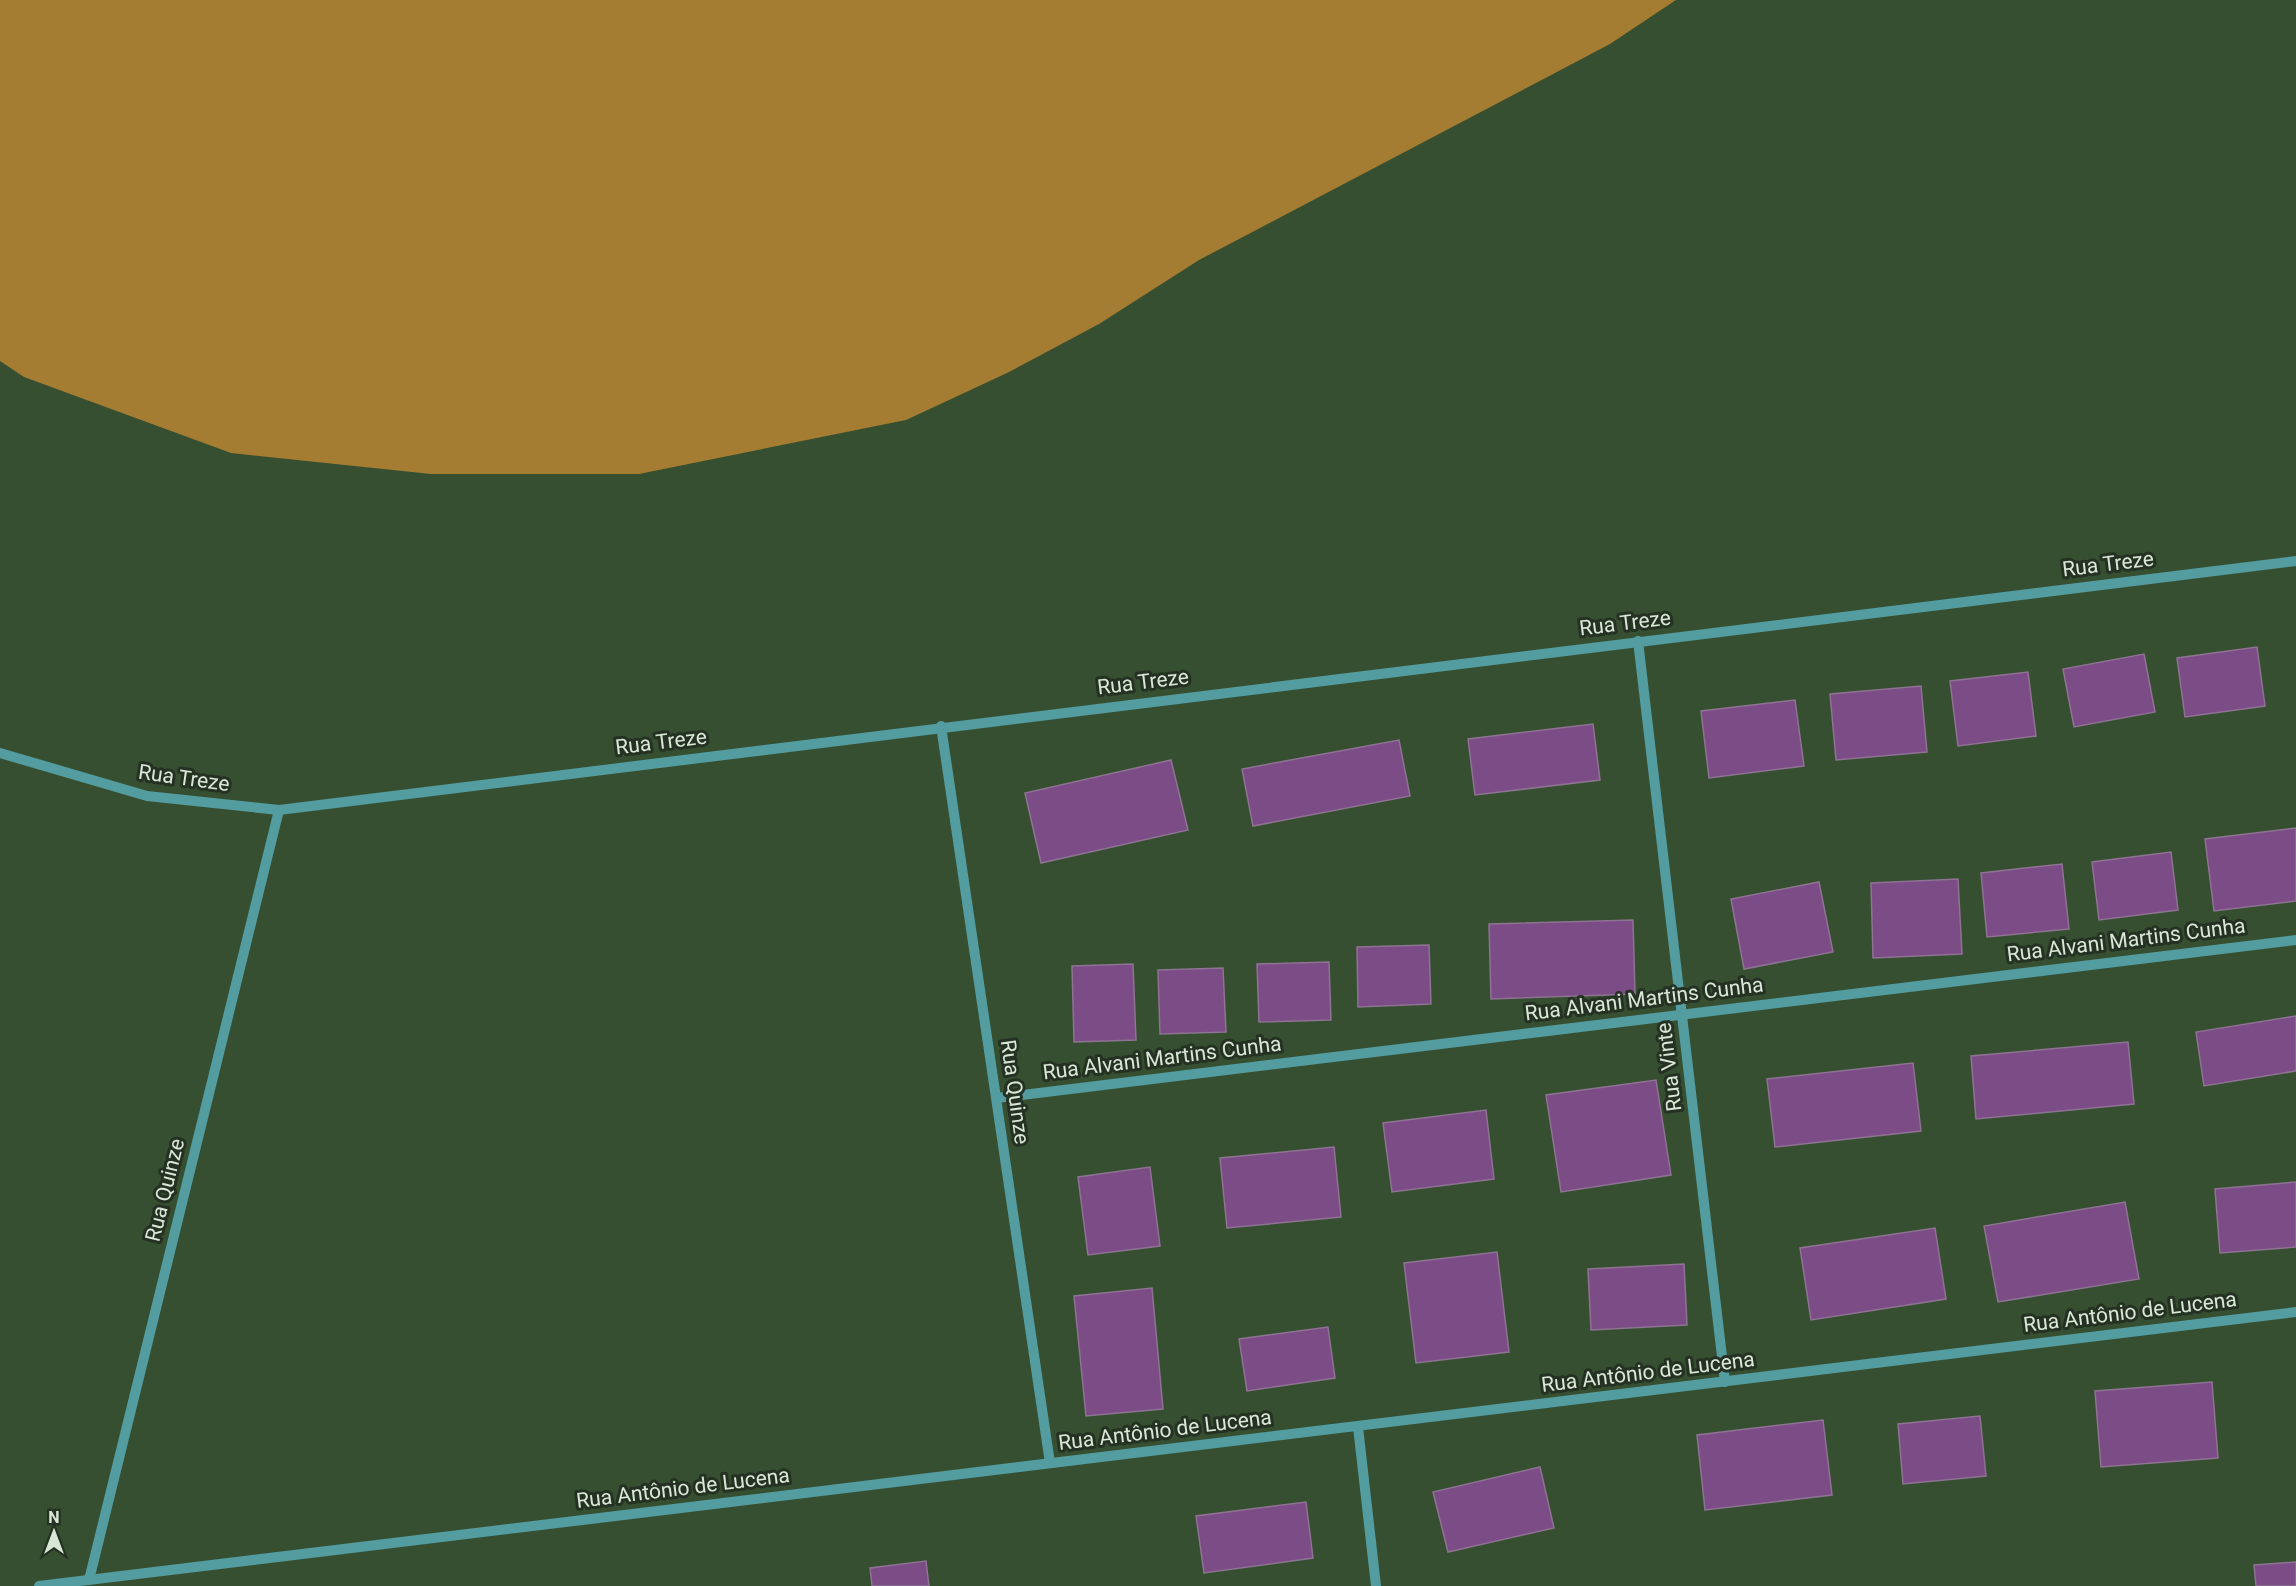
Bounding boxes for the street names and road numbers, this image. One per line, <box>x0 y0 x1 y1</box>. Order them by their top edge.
street label: Rua Treze <box>2061 546 2155 582</box>
street label: Rua Treze <box>1578 605 1672 641</box>
street label: Rua Treze <box>1096 664 1190 700</box>
street label: Rua Treze <box>614 724 708 760</box>
street label: Rua Treze <box>137 760 231 796</box>
street label: Rua Alvani Martins Cunha <box>2005 913 2247 967</box>
street label: Rua Alvani Martins Cunha <box>1523 972 1765 1026</box>
street label: Rua Vinte <box>1652 1021 1686 1113</box>
street label: Rua Alvani Martins Cunha <box>1041 1031 1283 1085</box>
street label: Rua Quinze <box>996 1038 1034 1146</box>
street label: Rua Quinze <box>141 1136 189 1244</box>
street label: Rua Antônio de Lucena <box>2022 1287 2238 1337</box>
street label: Rua Antônio de Lucena <box>1540 1347 1756 1397</box>
street label: Rua Antônio de Lucena <box>1057 1405 1273 1455</box>
street label: Rua Antônio de Lucena <box>575 1463 791 1513</box>

